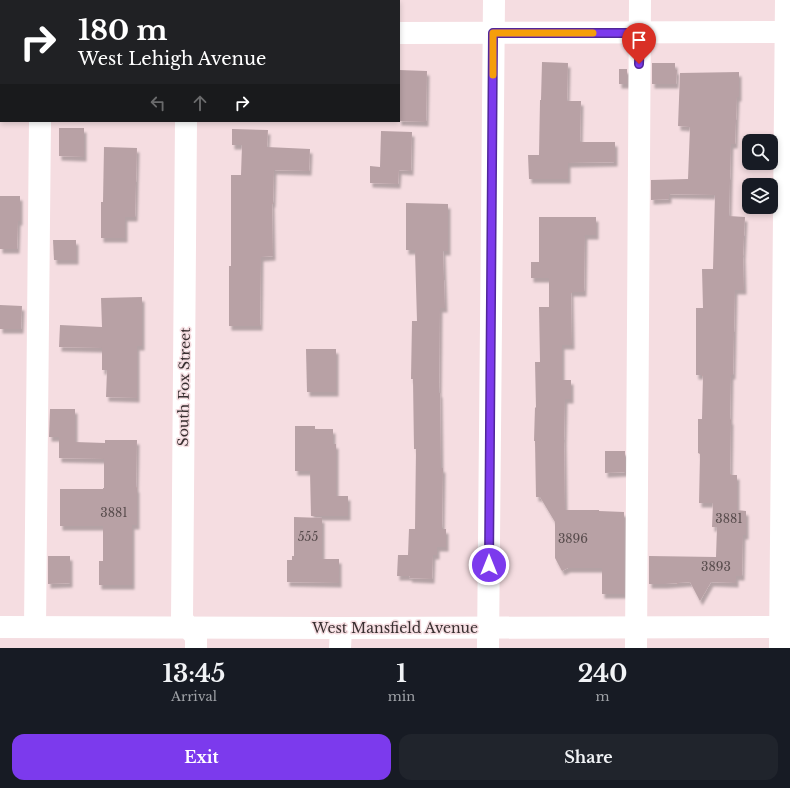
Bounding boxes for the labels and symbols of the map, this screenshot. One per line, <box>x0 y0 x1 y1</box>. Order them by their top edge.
pin <box>622 23 656 64</box>
street label: South Fox Street <box>174 327 194 446</box>
house number: 3881 <box>100 505 128 520</box>
house number: 3881 <box>715 511 743 526</box>
house number: 555 <box>298 529 318 544</box>
house number: 3896 <box>558 531 588 546</box>
position arrow <box>468 544 510 586</box>
house number: 3893 <box>701 559 731 574</box>
street label: West Mansfield Avenue <box>311 619 478 637</box>

